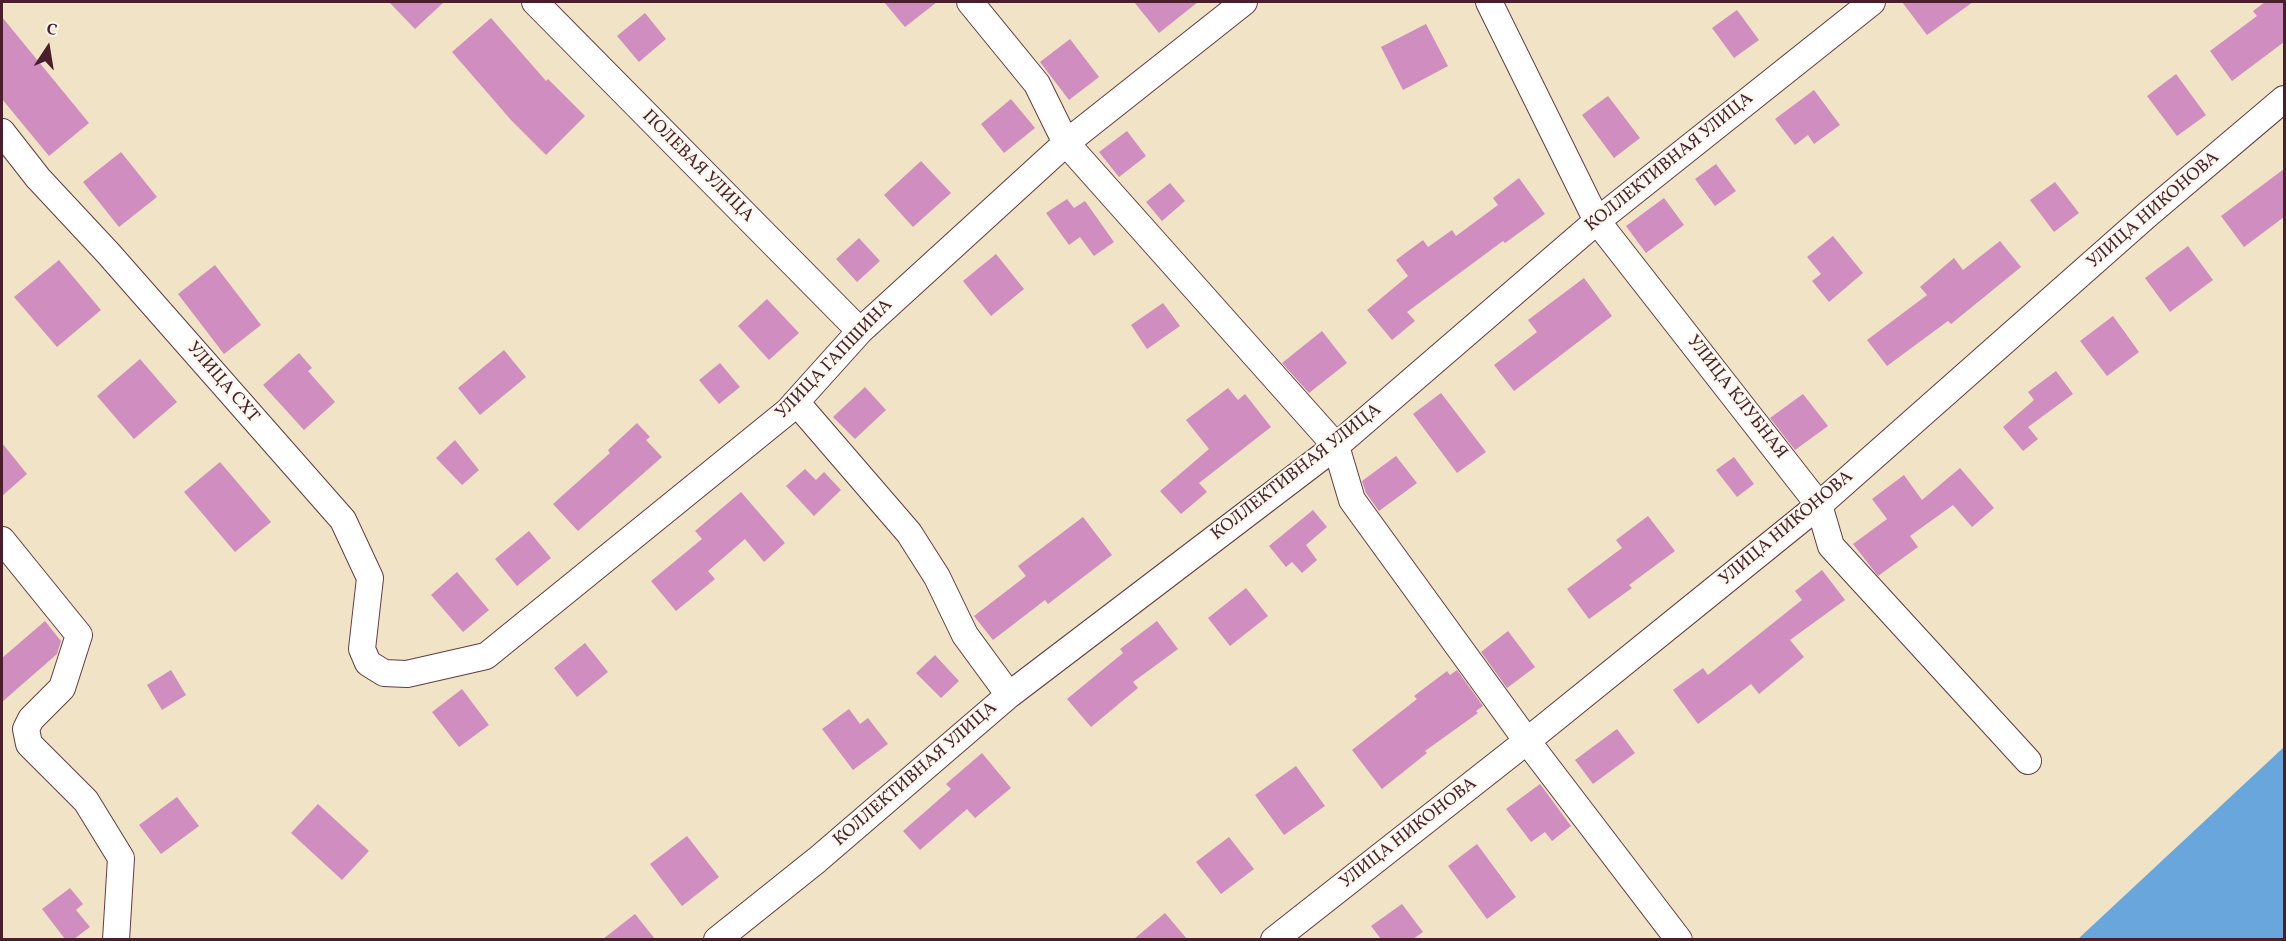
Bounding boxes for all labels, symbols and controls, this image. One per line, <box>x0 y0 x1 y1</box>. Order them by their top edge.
north arrow <box>18 18 78 78</box>
text: С <box>44 19 59 42</box>
street label: КОЛЛЕКТИВНАЯ УЛИЦА <box>1582 89 1758 237</box>
street label: ПОЛЕВАЯ УЛИЦА <box>636 106 758 228</box>
street label: УЛИЦА НИКОНОВА <box>2084 148 2224 274</box>
street label: УЛИЦА ГАПШИНА <box>772 295 898 425</box>
street label: УЛИЦА КЛУБНАЯ <box>1681 332 1791 464</box>
street label: УЛИЦА СХТ <box>181 338 263 428</box>
street label: КОЛЛЕКТИВНАЯ УЛИЦА <box>1208 400 1386 546</box>
street label: УЛИЦА НИКОНОВА <box>1716 467 1858 591</box>
street label: КОЛЛЕКТИВНАЯ УЛИЦА <box>830 698 1002 852</box>
street label: УЛИЦА НИКОНОВА <box>1336 774 1482 894</box>

